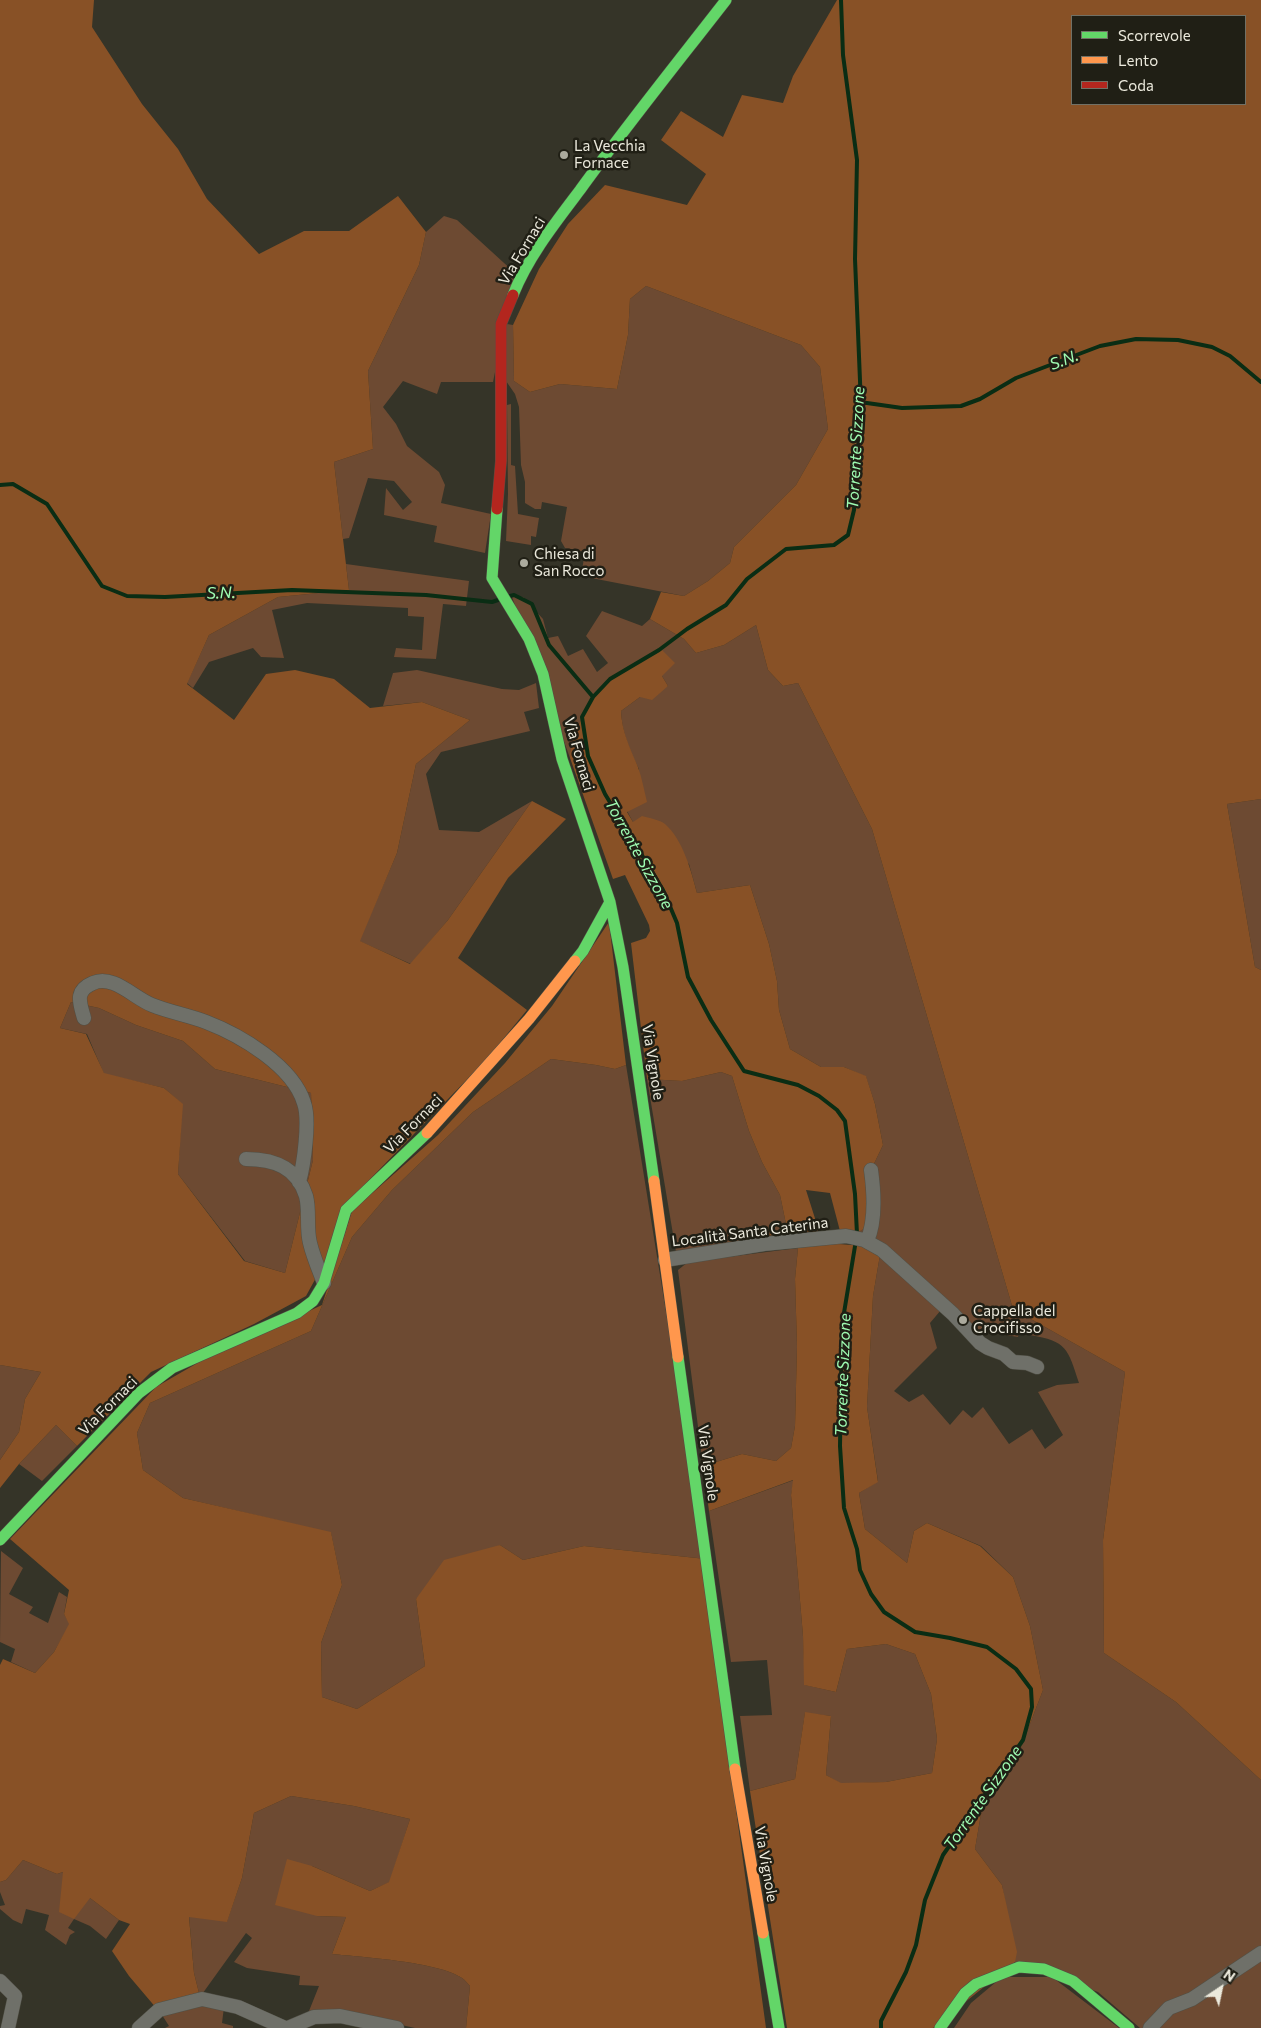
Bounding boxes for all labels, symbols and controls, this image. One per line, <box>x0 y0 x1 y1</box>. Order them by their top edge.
legend <box>1071 15 1246 105</box>
text: Scorrevole <box>1118 26 1191 44</box>
text: Lento <box>1118 51 1158 69</box>
text: Coda <box>1118 76 1154 94</box>
place label: La Vecchia Fornace <box>574 137 646 172</box>
marker: La Vecchia Fornace <box>558 149 570 161</box>
street label: Via Fornaci <box>495 214 549 288</box>
water label: S.N. <box>1047 346 1081 374</box>
water label: Torrente Sizzone <box>843 386 869 510</box>
place label: Chiesa di San Rocco <box>534 545 604 580</box>
marker: Chiesa di San Rocco <box>518 557 530 569</box>
water label: S.N. <box>206 583 236 603</box>
street label: Via Fornaci <box>560 715 598 793</box>
water label: Torrente Sizzone <box>601 795 677 913</box>
street label: Via Vignole <box>638 1023 668 1101</box>
street label: Via Fornaci <box>380 1091 446 1157</box>
street label: Località Santa Caterina <box>671 1213 829 1251</box>
place label: Cappella del Crocifisso <box>973 1302 1055 1337</box>
water label: Torrente Sizzone <box>831 1313 855 1437</box>
marker: Cappella del Crocifisso <box>957 1314 969 1326</box>
street label: Via Fornaci <box>75 1373 141 1439</box>
street label: Via Vignole <box>694 1424 722 1502</box>
water label: Torrente Sizzone <box>940 1742 1026 1854</box>
street label: Via Vignole <box>751 1825 781 1903</box>
north arrow <box>1196 1963 1246 2013</box>
text: N <box>1221 1965 1239 1985</box>

